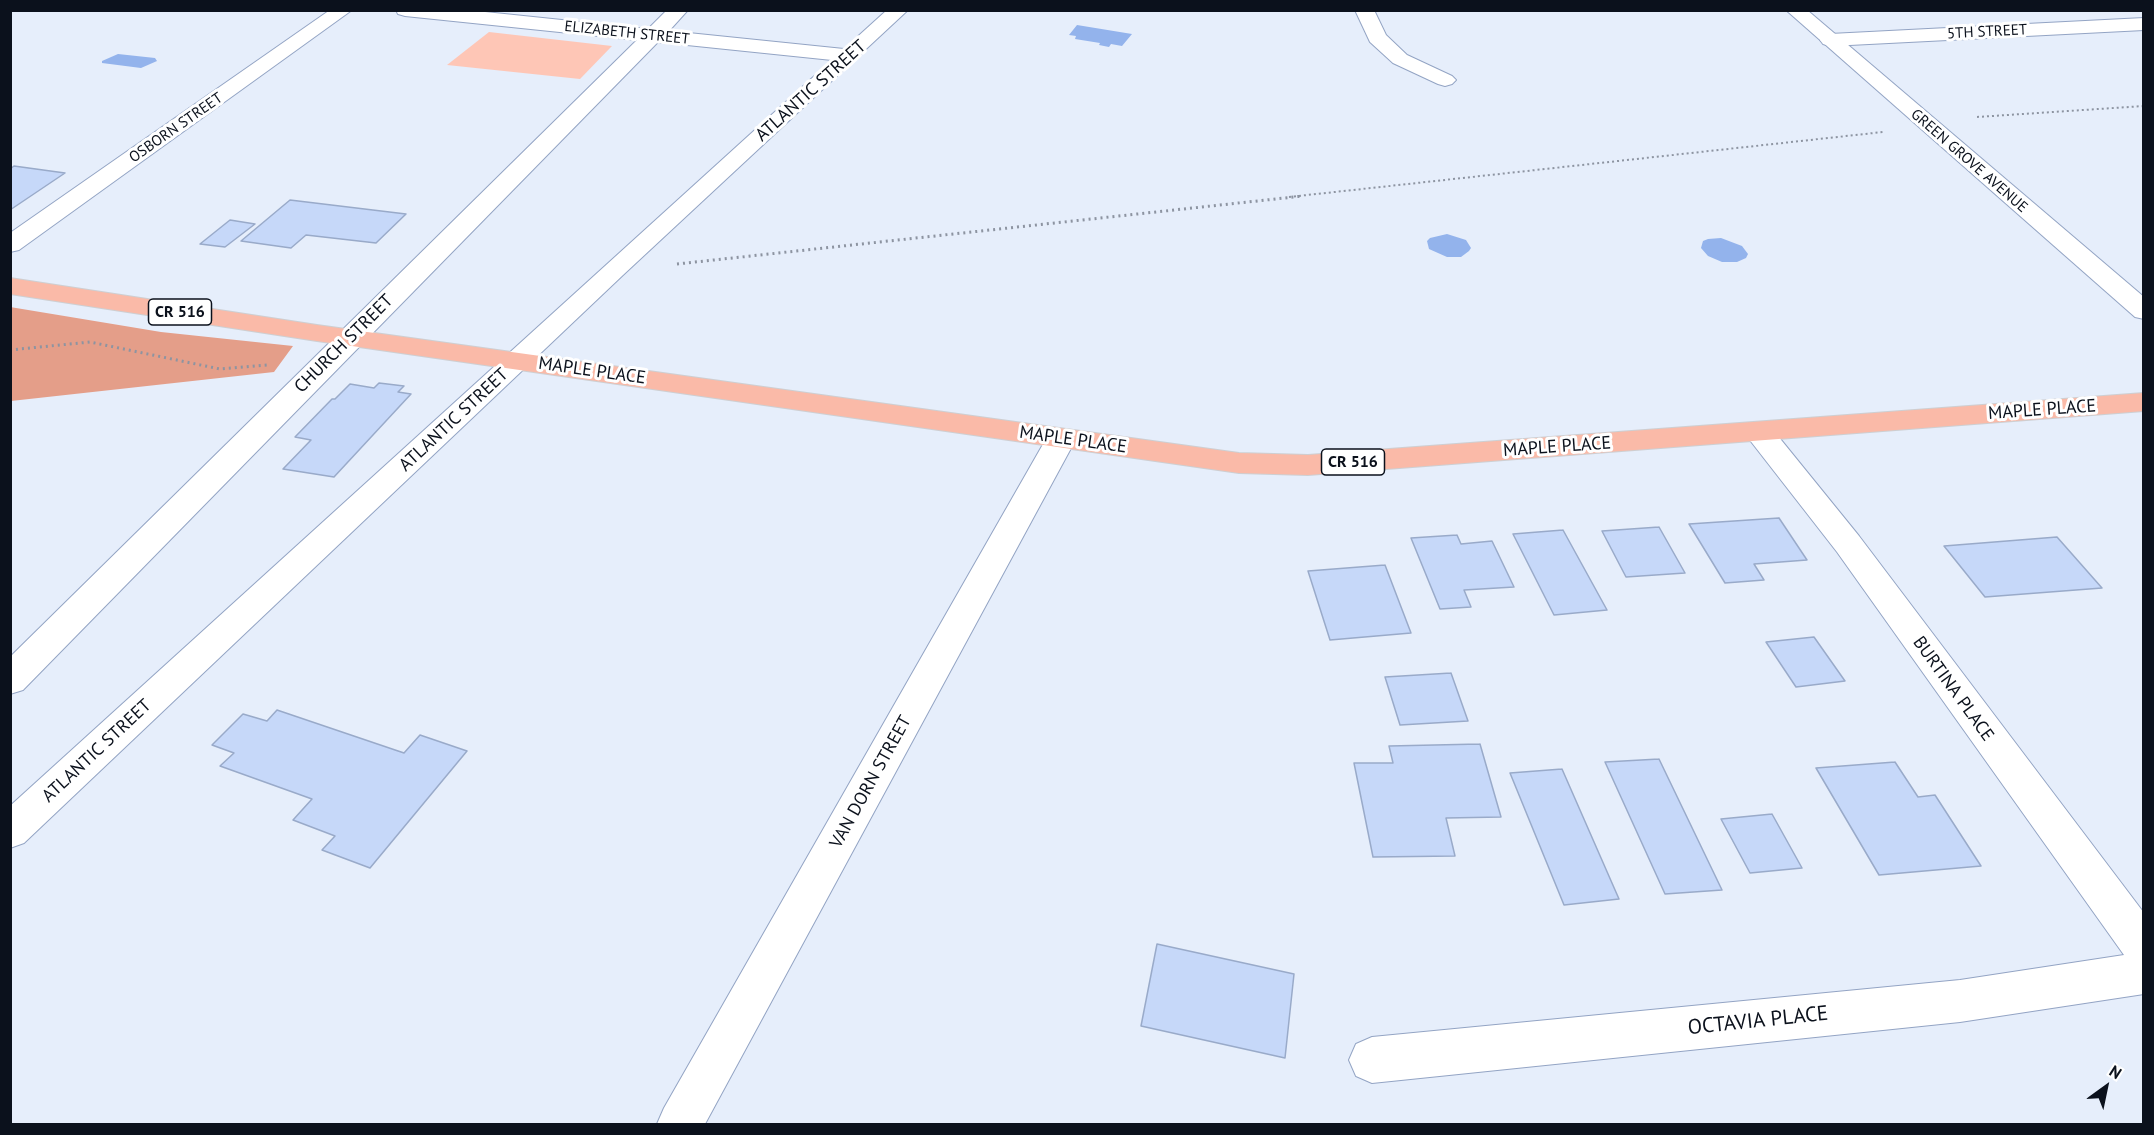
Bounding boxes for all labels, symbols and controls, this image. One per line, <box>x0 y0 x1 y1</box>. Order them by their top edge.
street label: ELIZABETH STREET <box>564 17 690 49</box>
street label: 5TH STREET <box>1946 21 2028 43</box>
street label: ATLANTIC STREET <box>751 36 871 146</box>
street label: OSBORN STREET <box>126 89 226 167</box>
street label: GREEN GROVE AVENUE <box>1907 105 2031 217</box>
street label: CHURCH STREET <box>290 290 398 398</box>
road number: CR 516 <box>148 299 212 325</box>
street label: MAPLE PLACE <box>537 353 647 389</box>
street label: ATLANTIC STREET <box>395 364 513 476</box>
street label: MAPLE PLACE <box>1987 395 2097 425</box>
street label: MAPLE PLACE <box>1018 422 1128 458</box>
street label: MAPLE PLACE <box>1502 432 1612 462</box>
road number: CR 516 <box>1322 449 1384 475</box>
street label: BURTINA PLACE <box>1908 632 1998 746</box>
street label: ATLANTIC STREET <box>38 695 156 807</box>
street label: VAN DORN STREET <box>826 712 916 852</box>
street label: OCTAVIA PLACE <box>1687 1001 1829 1041</box>
north arrow <box>2076 1057 2136 1117</box>
text: N <box>2106 1061 2126 1083</box>

